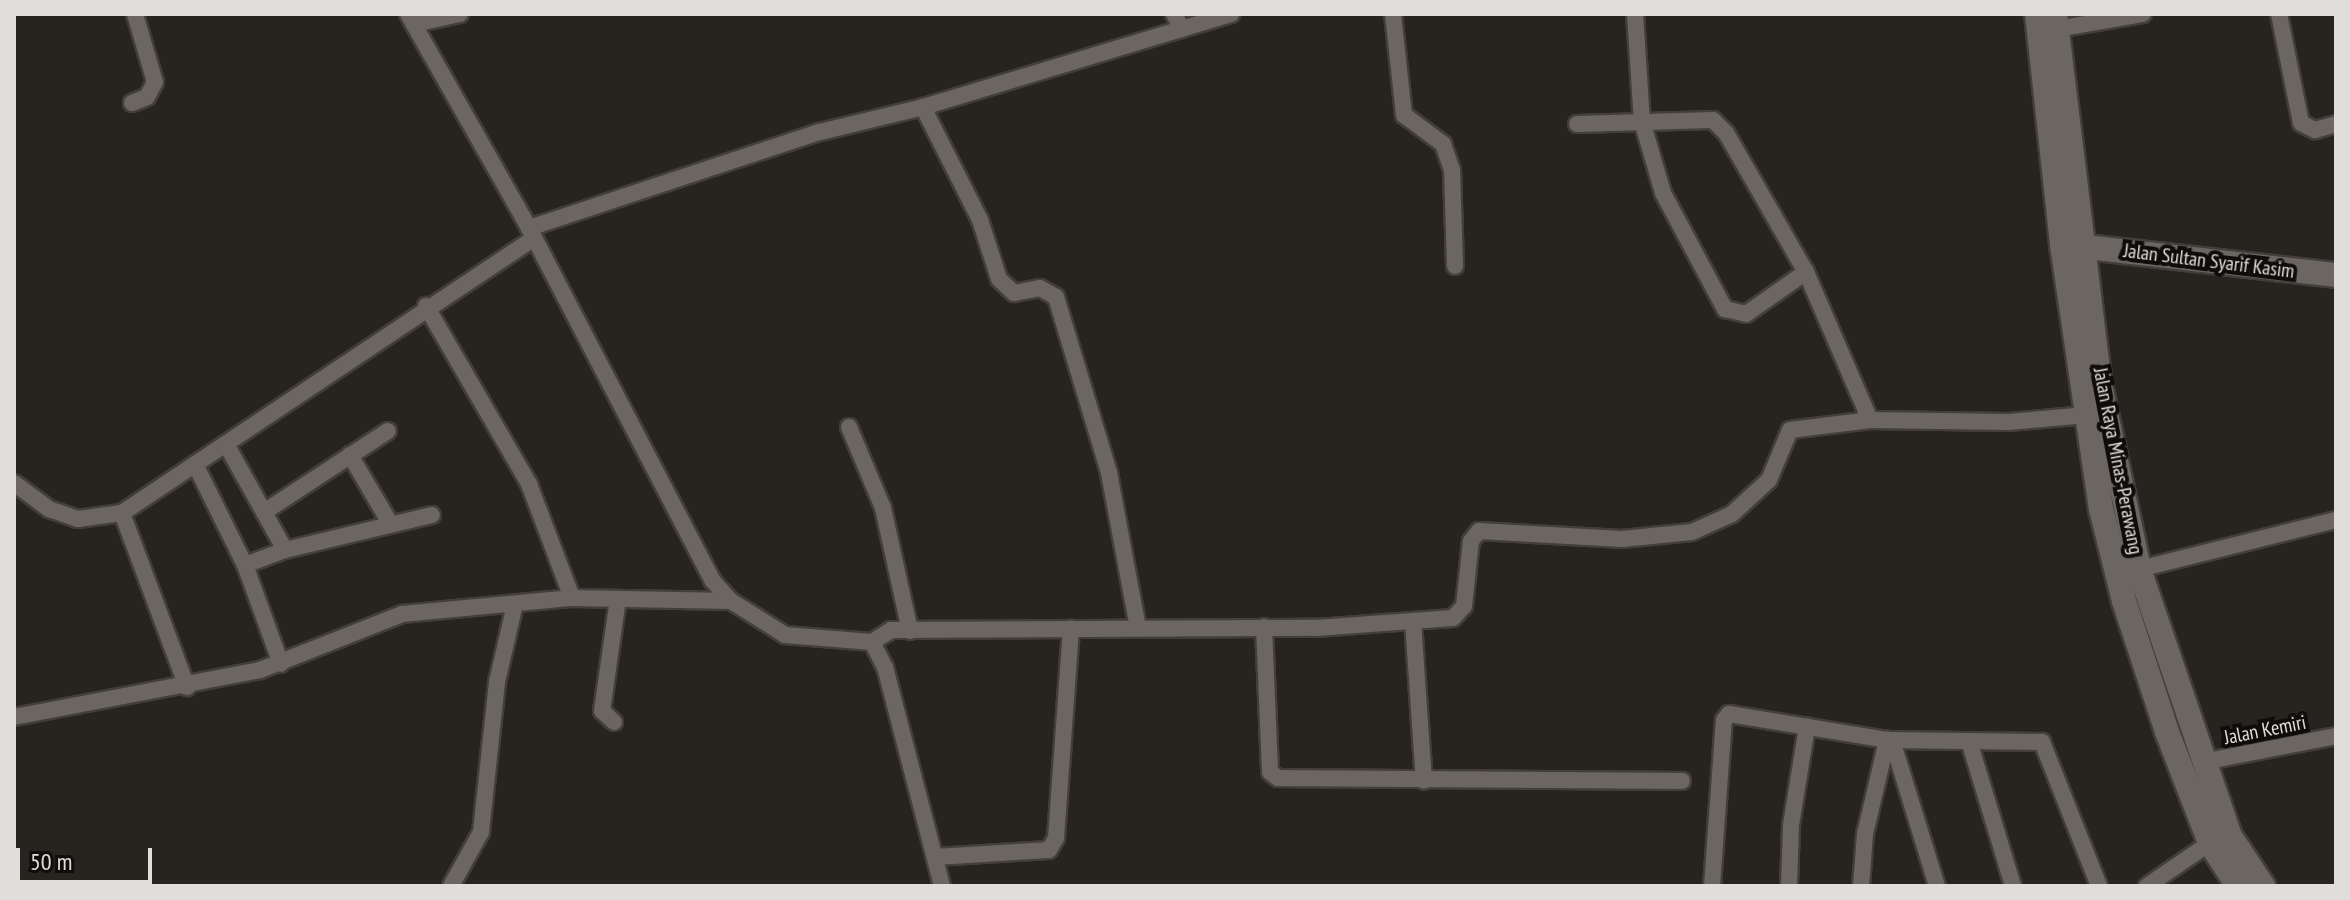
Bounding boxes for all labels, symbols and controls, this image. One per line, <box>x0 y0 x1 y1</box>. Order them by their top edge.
street label: Jalan Sultan Syarif Kasim <box>2122 239 2296 283</box>
street label: Jalan Raya Minas-Perawang <box>2088 366 2148 556</box>
street label: Jalan Kemiri <box>2222 710 2308 750</box>
scale bar <box>20 832 156 882</box>
text: 50 m <box>30 846 72 877</box>

